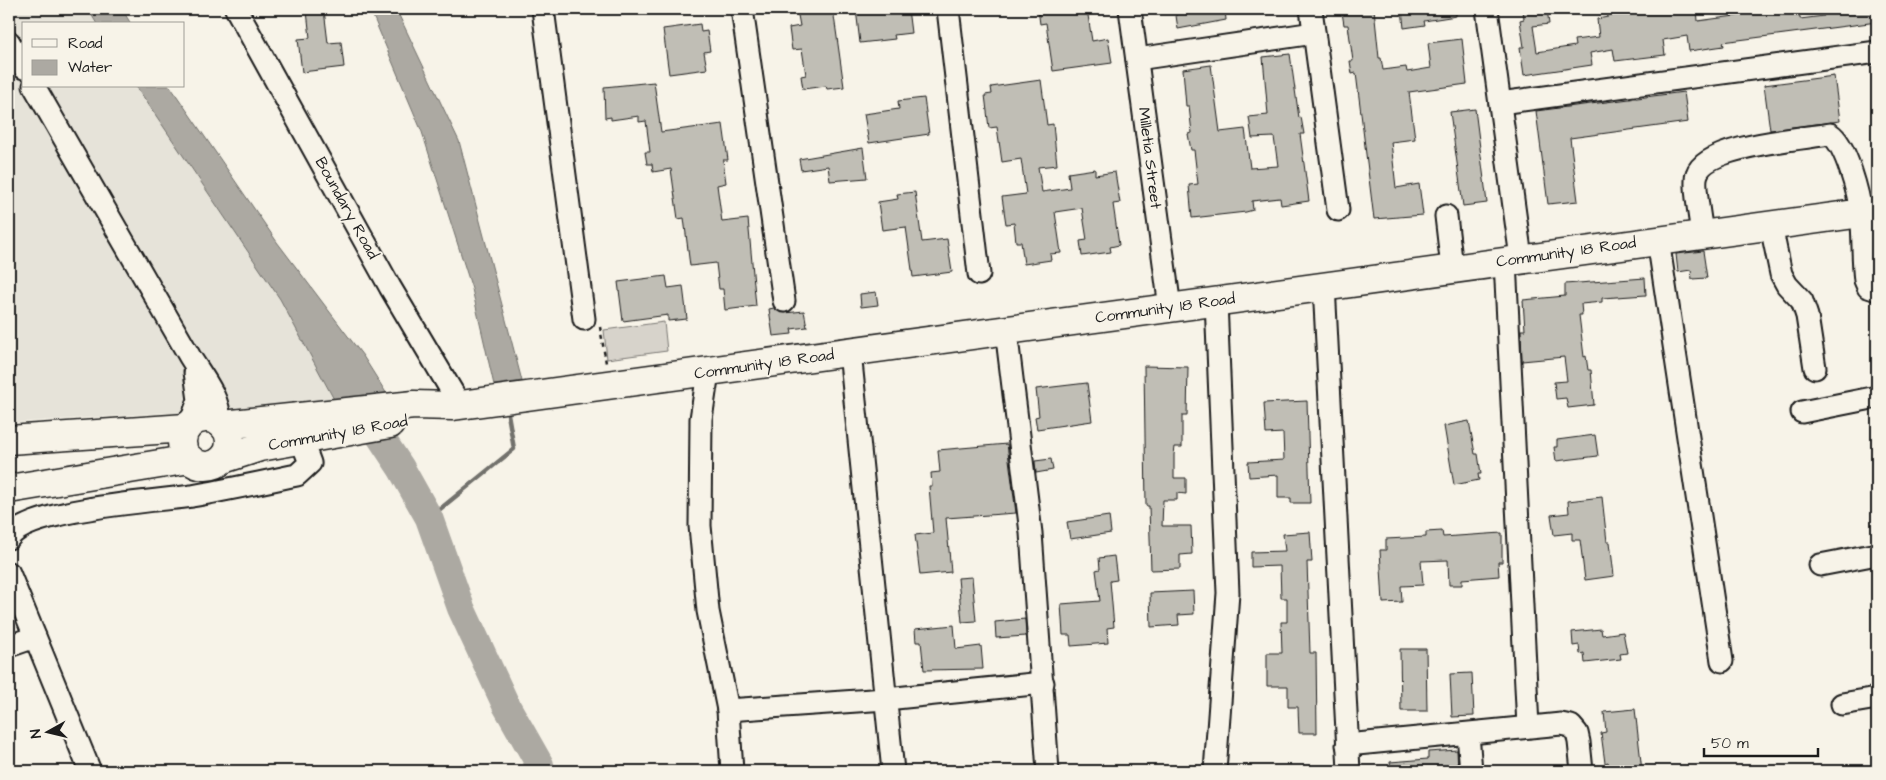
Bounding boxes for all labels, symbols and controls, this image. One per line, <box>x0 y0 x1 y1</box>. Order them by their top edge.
legend <box>22 22 185 88</box>
text: Road <box>68 33 103 54</box>
text: Water <box>68 57 112 78</box>
street label: Milletia Street <box>1133 106 1167 211</box>
street label: Boundary Road <box>309 153 384 264</box>
street label: Community 18 Road <box>1495 231 1637 274</box>
street label: Community 18 Road <box>1094 287 1236 330</box>
street label: Community 18 Road <box>693 343 835 386</box>
street label: Community 18 Road <box>267 410 410 457</box>
north arrow <box>22 708 72 758</box>
scale bar <box>1704 725 1817 757</box>
text: N <box>26 728 47 739</box>
text: 50 m <box>1711 733 1749 754</box>

